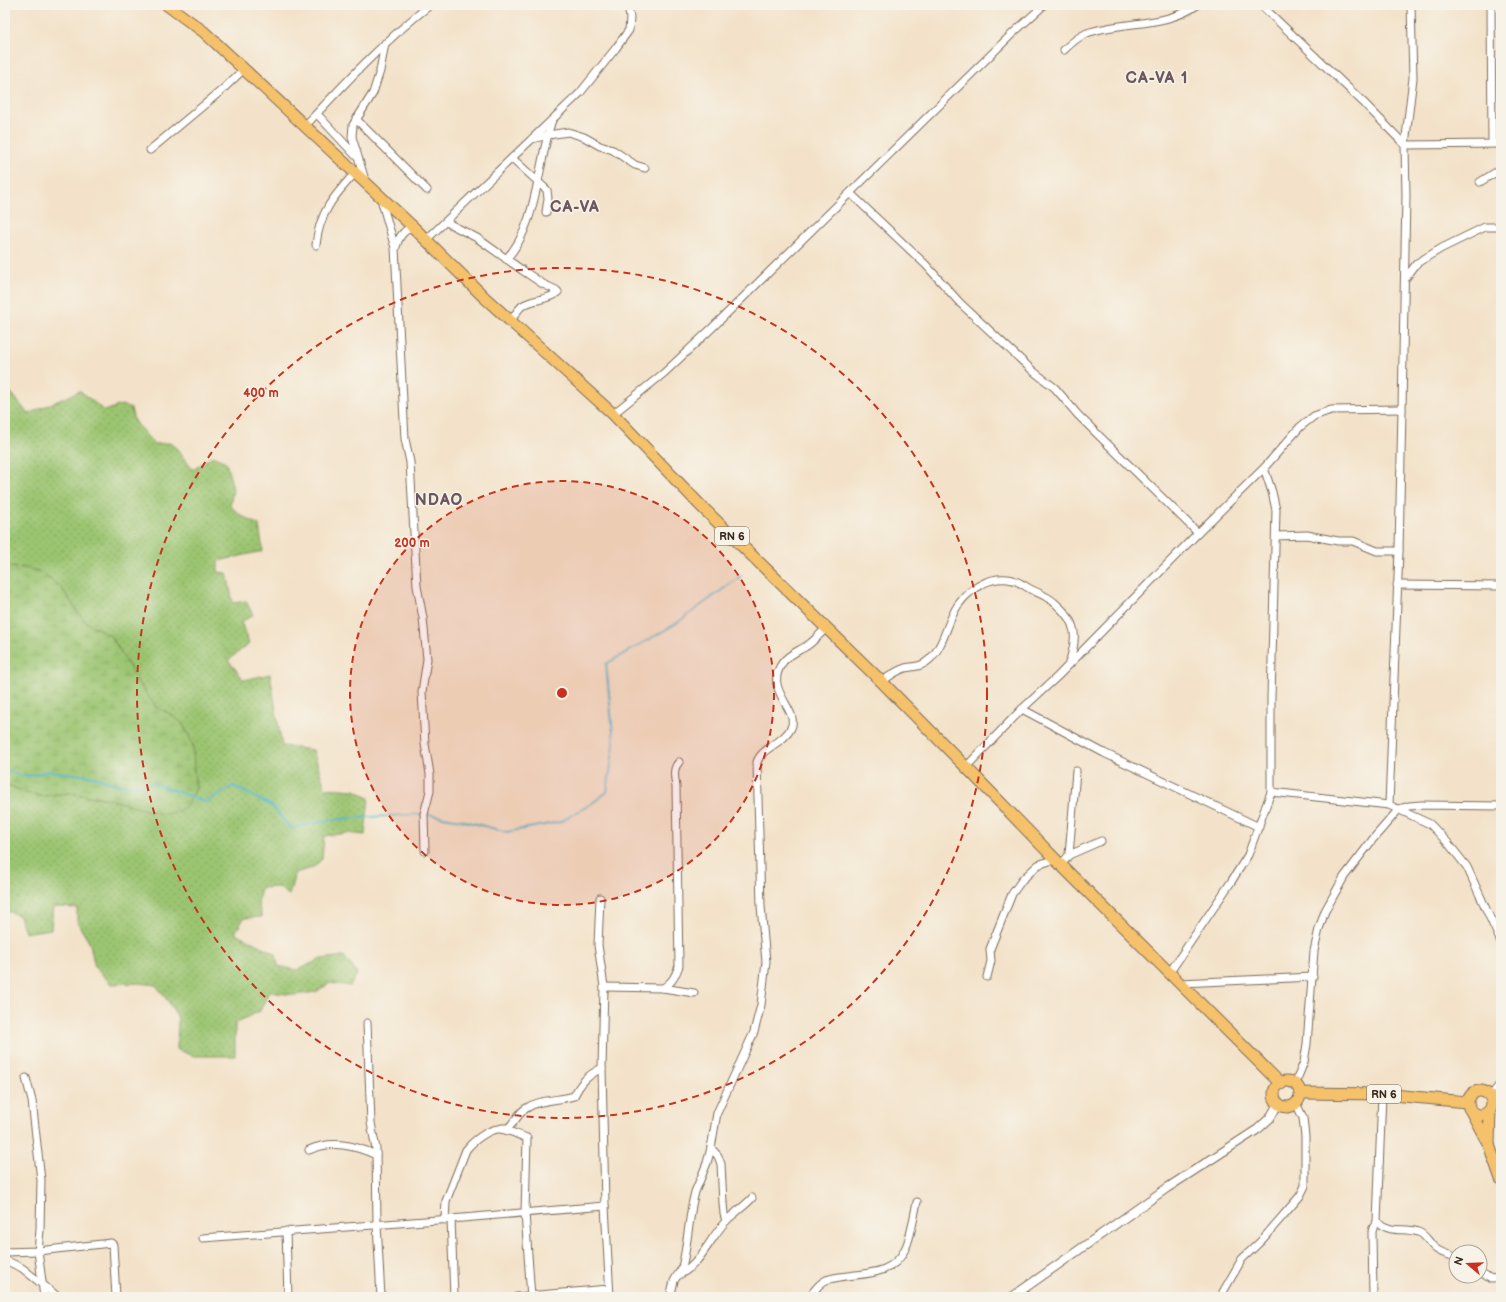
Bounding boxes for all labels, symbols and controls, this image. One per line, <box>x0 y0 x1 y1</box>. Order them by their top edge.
district label: CA-VA 1 <box>1126 69 1188 88</box>
district label: CA-VA <box>550 198 600 217</box>
text: 400 m <box>243 386 279 401</box>
district label: NDAO <box>415 491 463 510</box>
road number: RN 6 <box>715 527 749 545</box>
text: 200 m <box>394 536 430 551</box>
centre of rings <box>555 686 569 700</box>
road number: RN 6 <box>1367 1085 1401 1103</box>
north arrow <box>1448 1244 1488 1284</box>
text: N <box>1452 1255 1467 1267</box>

